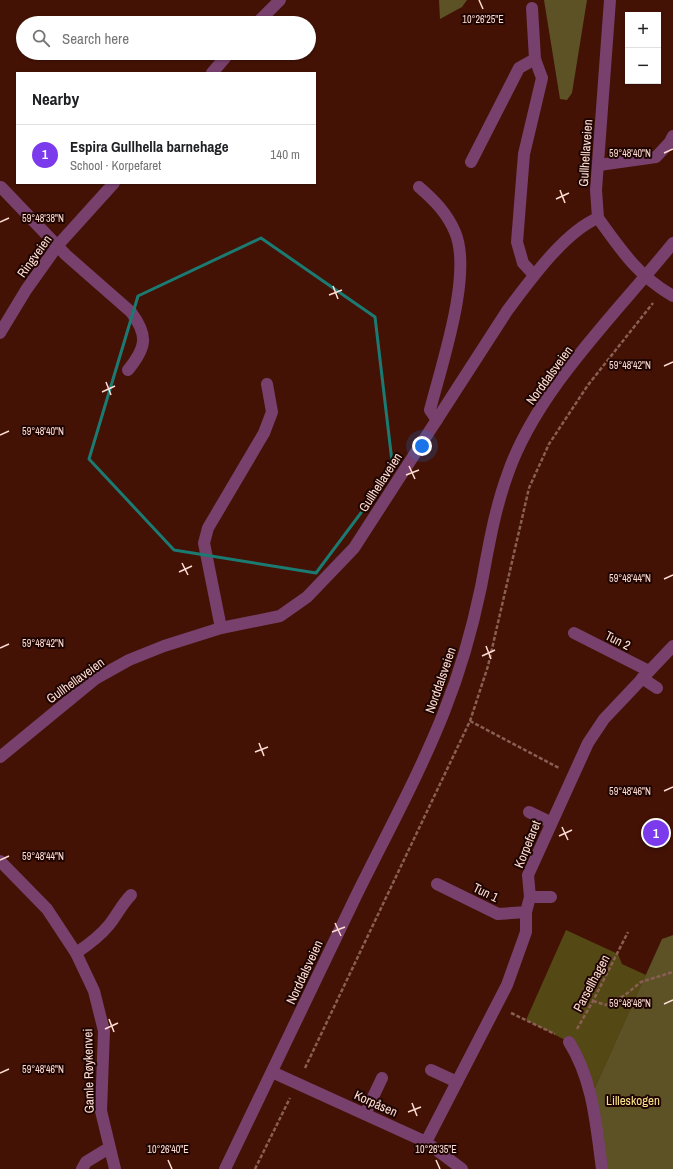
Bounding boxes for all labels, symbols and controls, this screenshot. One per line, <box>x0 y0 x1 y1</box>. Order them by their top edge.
map controls <box>625 12 661 84</box>
button: + <box>625 12 661 48</box>
text: 10°26'25"E <box>462 13 504 26</box>
search box <box>16 16 316 60</box>
icon: search <box>30 27 52 49</box>
text: Search here <box>62 28 129 49</box>
button: − <box>625 48 661 84</box>
text: Nearby <box>32 87 79 110</box>
street label: Gullhellaveien <box>575 119 596 187</box>
text: Espira Gullhella barnehage <box>70 136 229 157</box>
text: 1 <box>42 146 48 163</box>
text: 140 m <box>270 146 300 163</box>
text: 59°48'40"N <box>609 147 651 160</box>
text: School · Korpefaret <box>70 157 161 174</box>
text: 59°48'38"N <box>22 212 64 225</box>
street label: Ringveien <box>13 232 56 281</box>
street label: Norddalsveien <box>522 342 577 408</box>
text: 59°48'42"N <box>609 359 651 372</box>
text: 59°48'40"N <box>22 425 64 438</box>
your location <box>412 436 432 456</box>
street label: Gullhellaveien <box>355 449 406 515</box>
text: 59°48'44"N <box>609 572 651 585</box>
street label: Tun 2 <box>602 627 633 654</box>
text: 59°48'42"N <box>22 637 64 650</box>
street label: Norddalsveien <box>421 645 460 715</box>
street label: Gullhellaveien <box>43 654 108 707</box>
text: 59°48'46"N <box>609 785 651 798</box>
street label: Korpefaret <box>510 818 545 870</box>
pin: 1 <box>643 818 669 848</box>
text: 59°48'44"N <box>22 850 64 863</box>
street label: Tun 1 <box>470 879 501 906</box>
street label: Norddalsveien <box>282 937 327 1007</box>
street label: Parsellhagen <box>569 952 614 1015</box>
text: 59°48'48"N <box>609 997 651 1010</box>
street label: Gamle Røykenvei <box>79 1028 98 1114</box>
text: 59°48'46"N <box>22 1063 64 1076</box>
street label: Korpåsen <box>351 1086 400 1121</box>
park label: Lilleskogen <box>606 1092 660 1109</box>
text: 10°26'40"E <box>147 1143 189 1156</box>
text: 10°26'35"E <box>415 1143 457 1156</box>

